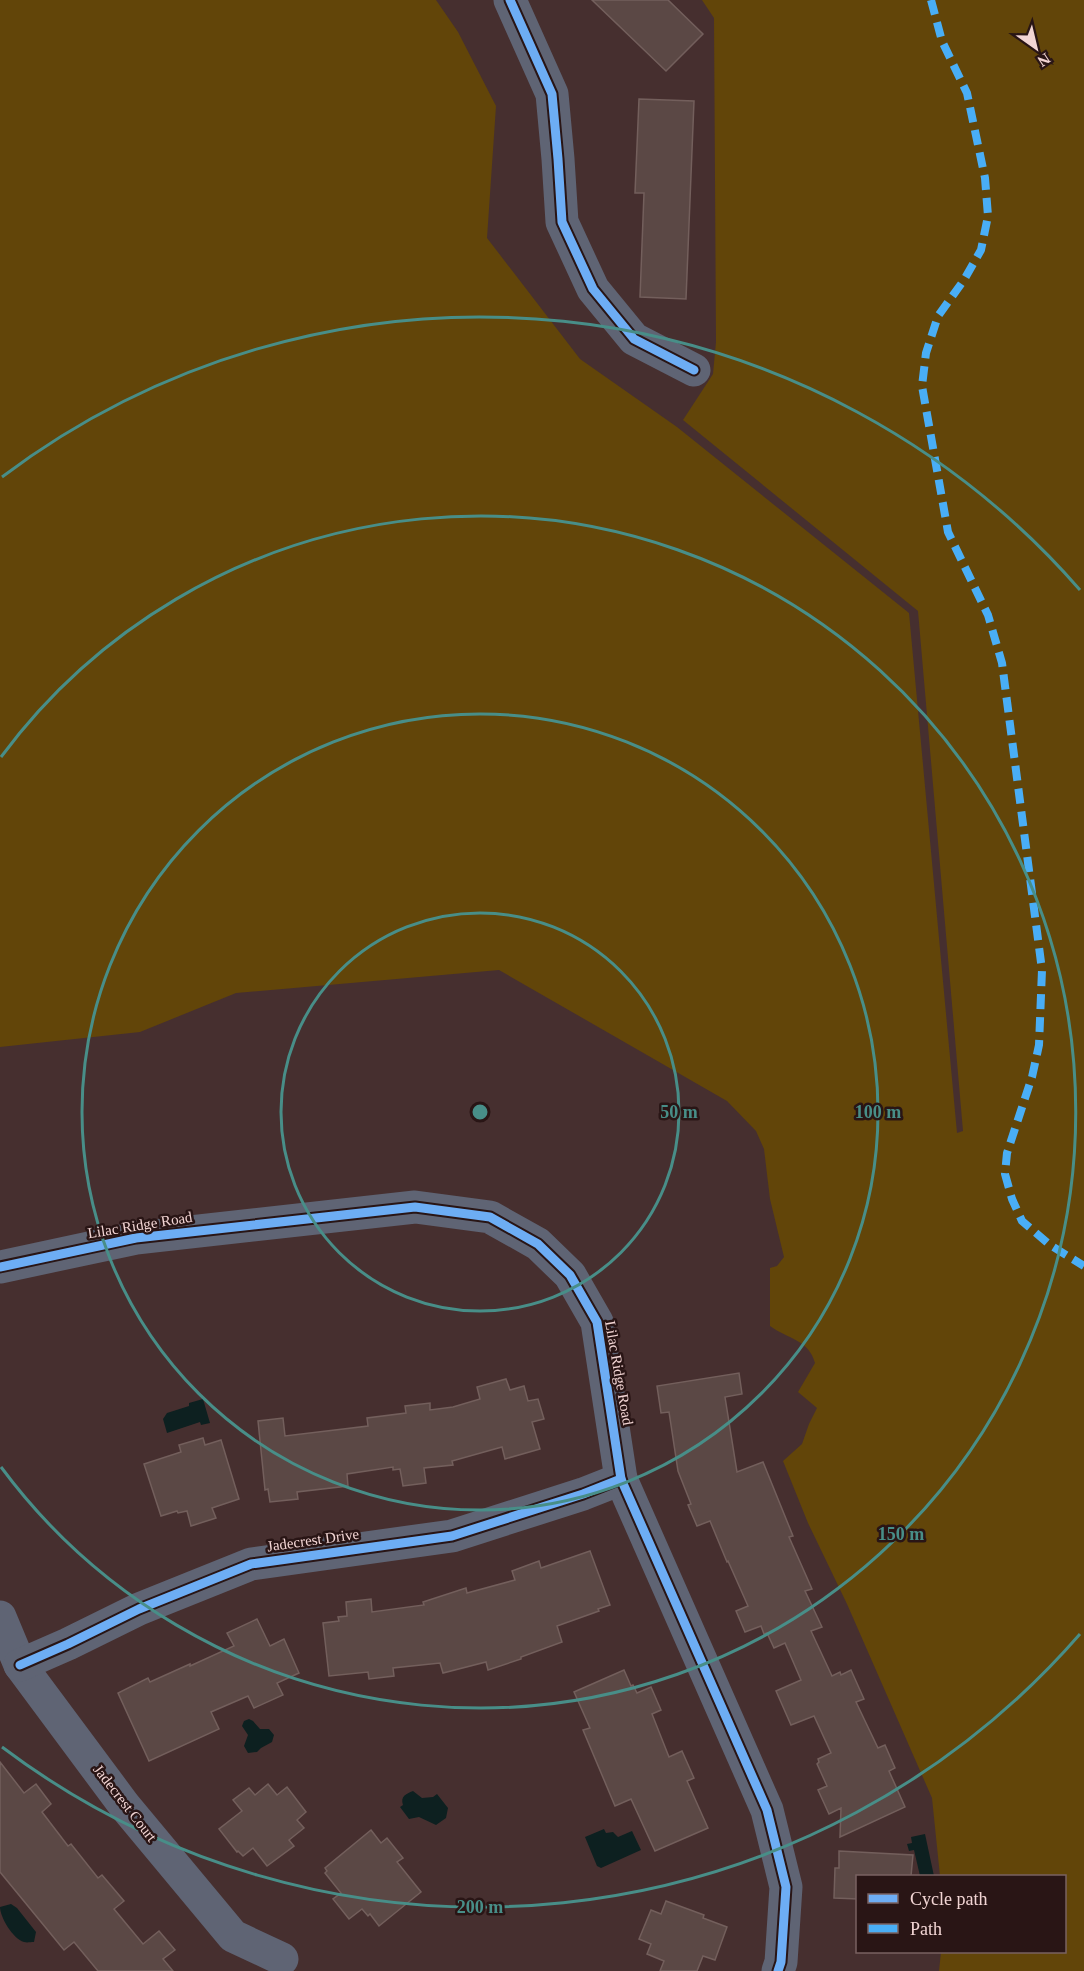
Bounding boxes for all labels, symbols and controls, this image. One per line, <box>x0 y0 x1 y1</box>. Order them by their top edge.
north arrow <box>1006 18 1066 78</box>
text: N <box>1034 50 1054 71</box>
centre of rings <box>470 1102 490 1122</box>
text: 50 m <box>660 1102 698 1122</box>
text: 100 m <box>855 1102 901 1122</box>
street label: Lilac Ridge Road <box>86 1209 194 1241</box>
street label: Lilac Ridge Road <box>602 1320 636 1427</box>
text: 150 m <box>878 1524 924 1544</box>
street label: Jadecrest Drive <box>266 1526 360 1554</box>
street label: Jadecrest Court <box>90 1761 160 1845</box>
legend <box>856 1875 1066 1953</box>
text: Cycle path <box>910 1889 987 1909</box>
text: 200 m <box>457 1897 503 1917</box>
text: Path <box>910 1919 942 1939</box>

